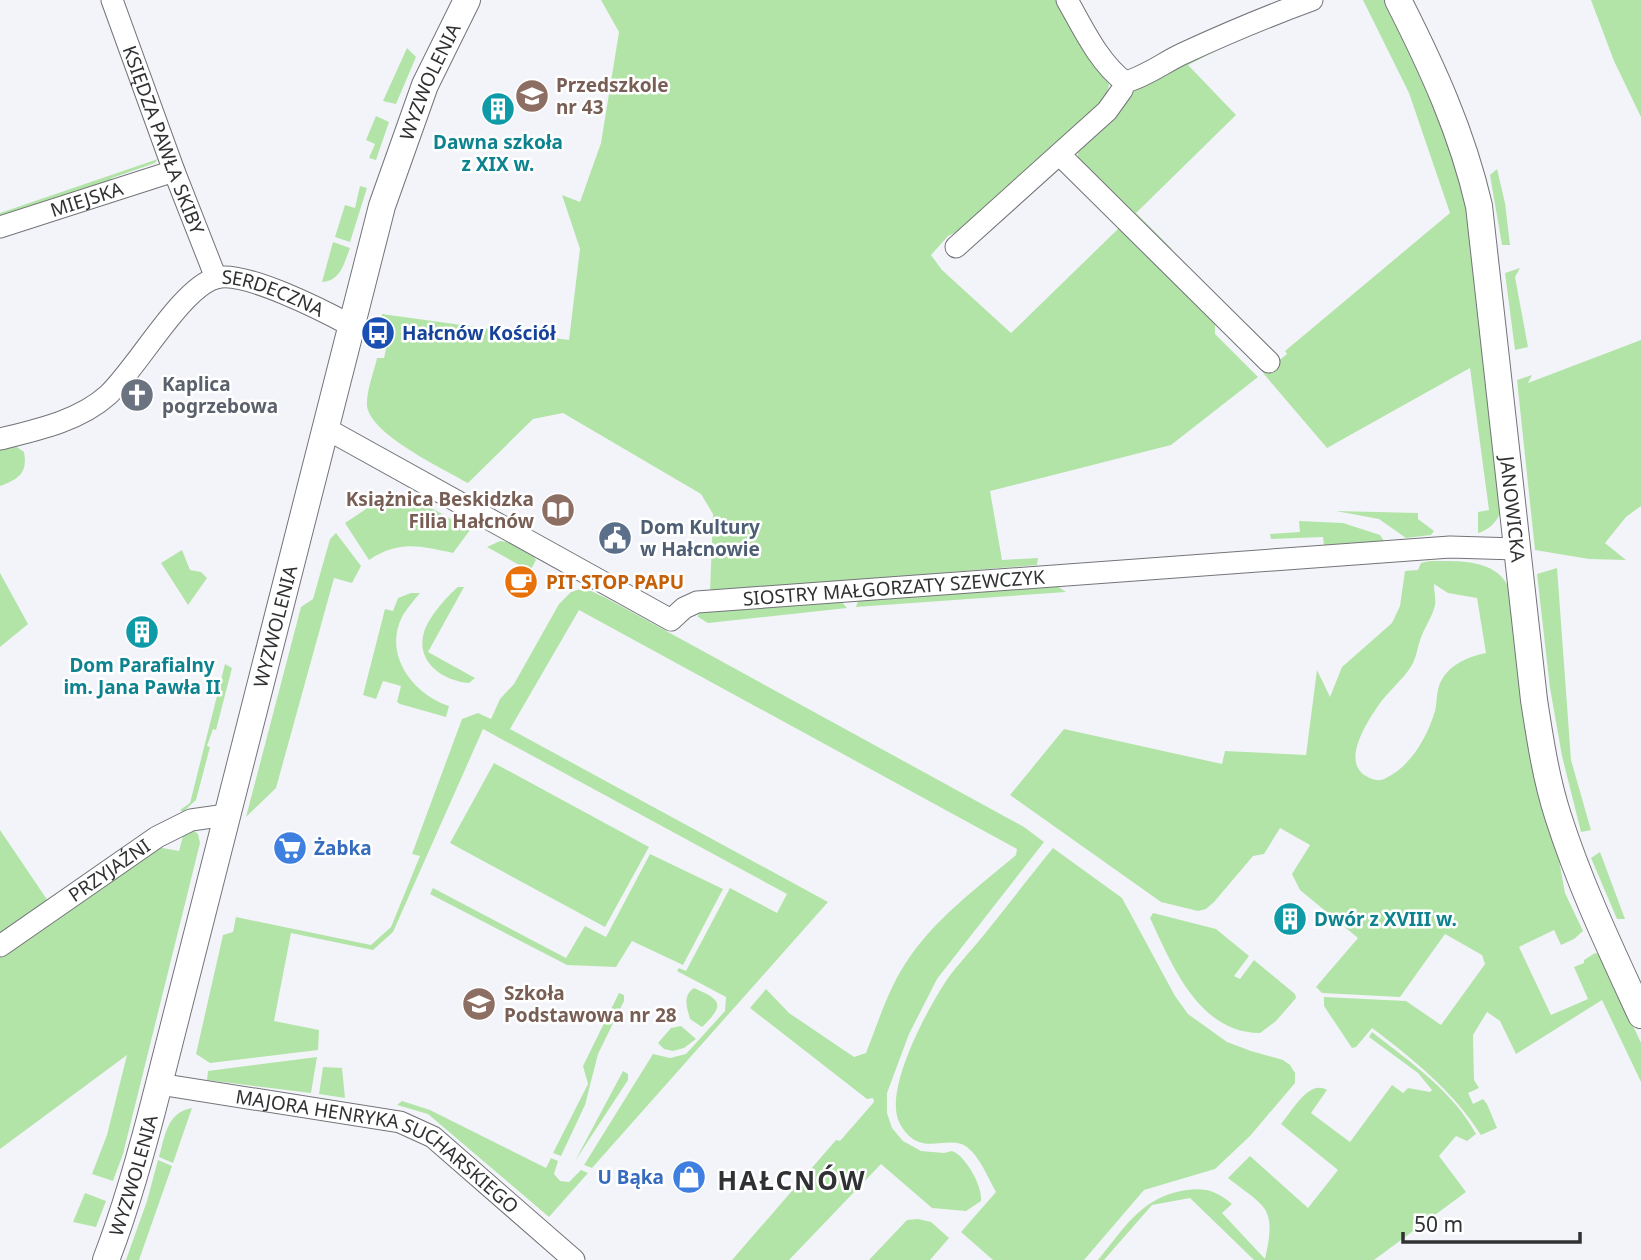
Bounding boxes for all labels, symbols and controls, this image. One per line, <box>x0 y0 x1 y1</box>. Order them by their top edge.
street label: WYZWOLENIA <box>393 18 467 144</box>
street label: KSIĘDZA PAWŁA SKIBY <box>117 42 211 238</box>
place label: Przedszkole nr 43 <box>556 72 669 120</box>
school or university icon: Przedszkole nr 43 <box>513 77 551 115</box>
building icon: Dawna szkoła z XIX w. <box>479 90 517 128</box>
place label: Dawna szkoła z XIX w. <box>433 129 563 177</box>
street label: MIEJSKA <box>47 175 127 223</box>
street label: SERDECZNA <box>221 264 329 323</box>
bus stop icon: Hałcnów Kościół <box>359 314 397 352</box>
place label: Hałcnów Kościół <box>402 320 557 346</box>
place label: Kaplica pogrzebowa <box>162 371 278 419</box>
church icon: Kaplica pogrzebowa <box>118 376 156 414</box>
street label: JANOWICKA <box>1494 453 1532 564</box>
place label: Książnica Beskidzka Filia Hałcnów <box>346 486 535 534</box>
library icon: Książnica Beskidzka Filia Hałcnów <box>539 491 577 529</box>
place label: Dom Kultury w Hałcnowie <box>640 514 760 562</box>
public building icon: Dom Kultury w Hałcnowie <box>596 519 634 557</box>
street label: WYZWOLENIA <box>247 562 303 690</box>
cafe icon: PIT STOP PAPU <box>502 563 540 601</box>
street label: SIOSTRY MAŁGORZATY SZEWCZYK <box>742 564 1046 612</box>
place label: PIT STOP PAPU <box>546 569 684 595</box>
building icon: Dom Parafialny im. Jana Pawła II <box>123 613 161 651</box>
place label: Dom Parafialny im. Jana Pawła II <box>63 652 221 700</box>
supermarket icon: Żabka <box>271 829 309 867</box>
street label: PRZYJAŹNI <box>63 833 155 908</box>
place label: Żabka <box>314 835 372 861</box>
building icon: Dwór z XVIII w. <box>1271 900 1309 938</box>
place label: Dwór z XVIII w. <box>1314 906 1457 932</box>
place label: Szkoła Podstawowa nr 28 <box>504 980 677 1028</box>
school or university icon: Szkoła Podstawowa nr 28 <box>460 985 498 1023</box>
street label: MAJORA HENRYKA SUCHARSKIEGO <box>234 1083 524 1219</box>
street label: WYZWOLENIA <box>103 1111 164 1240</box>
shop icon: U Bąka <box>670 1158 708 1196</box>
district label: HAŁCNÓW <box>717 1162 867 1198</box>
place label: U Bąka <box>598 1164 664 1190</box>
scale bar <box>1403 1200 1580 1244</box>
text: 50 m <box>1414 1210 1463 1238</box>

